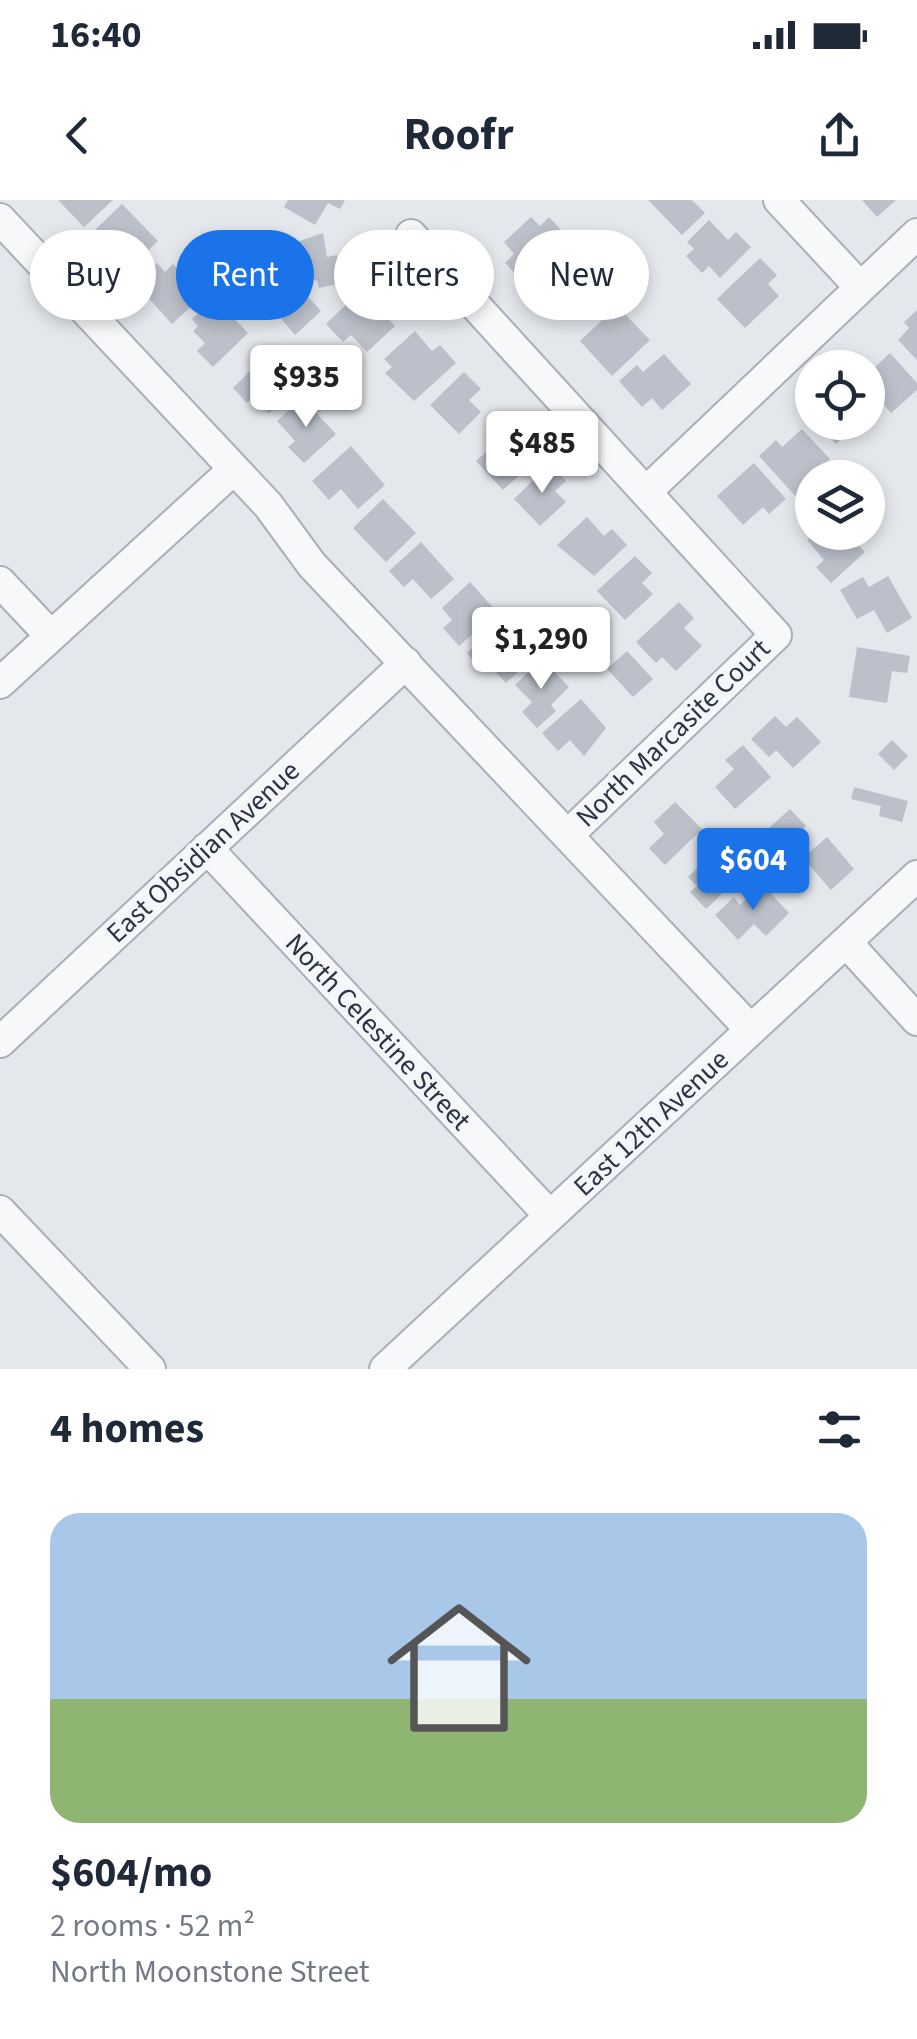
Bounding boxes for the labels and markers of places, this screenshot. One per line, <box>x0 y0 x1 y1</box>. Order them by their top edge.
pin: $935 <box>247 345 365 430</box>
pin: $485 <box>483 411 601 496</box>
pin: $1,290 <box>460 607 622 692</box>
pin: $604 <box>694 828 812 913</box>

